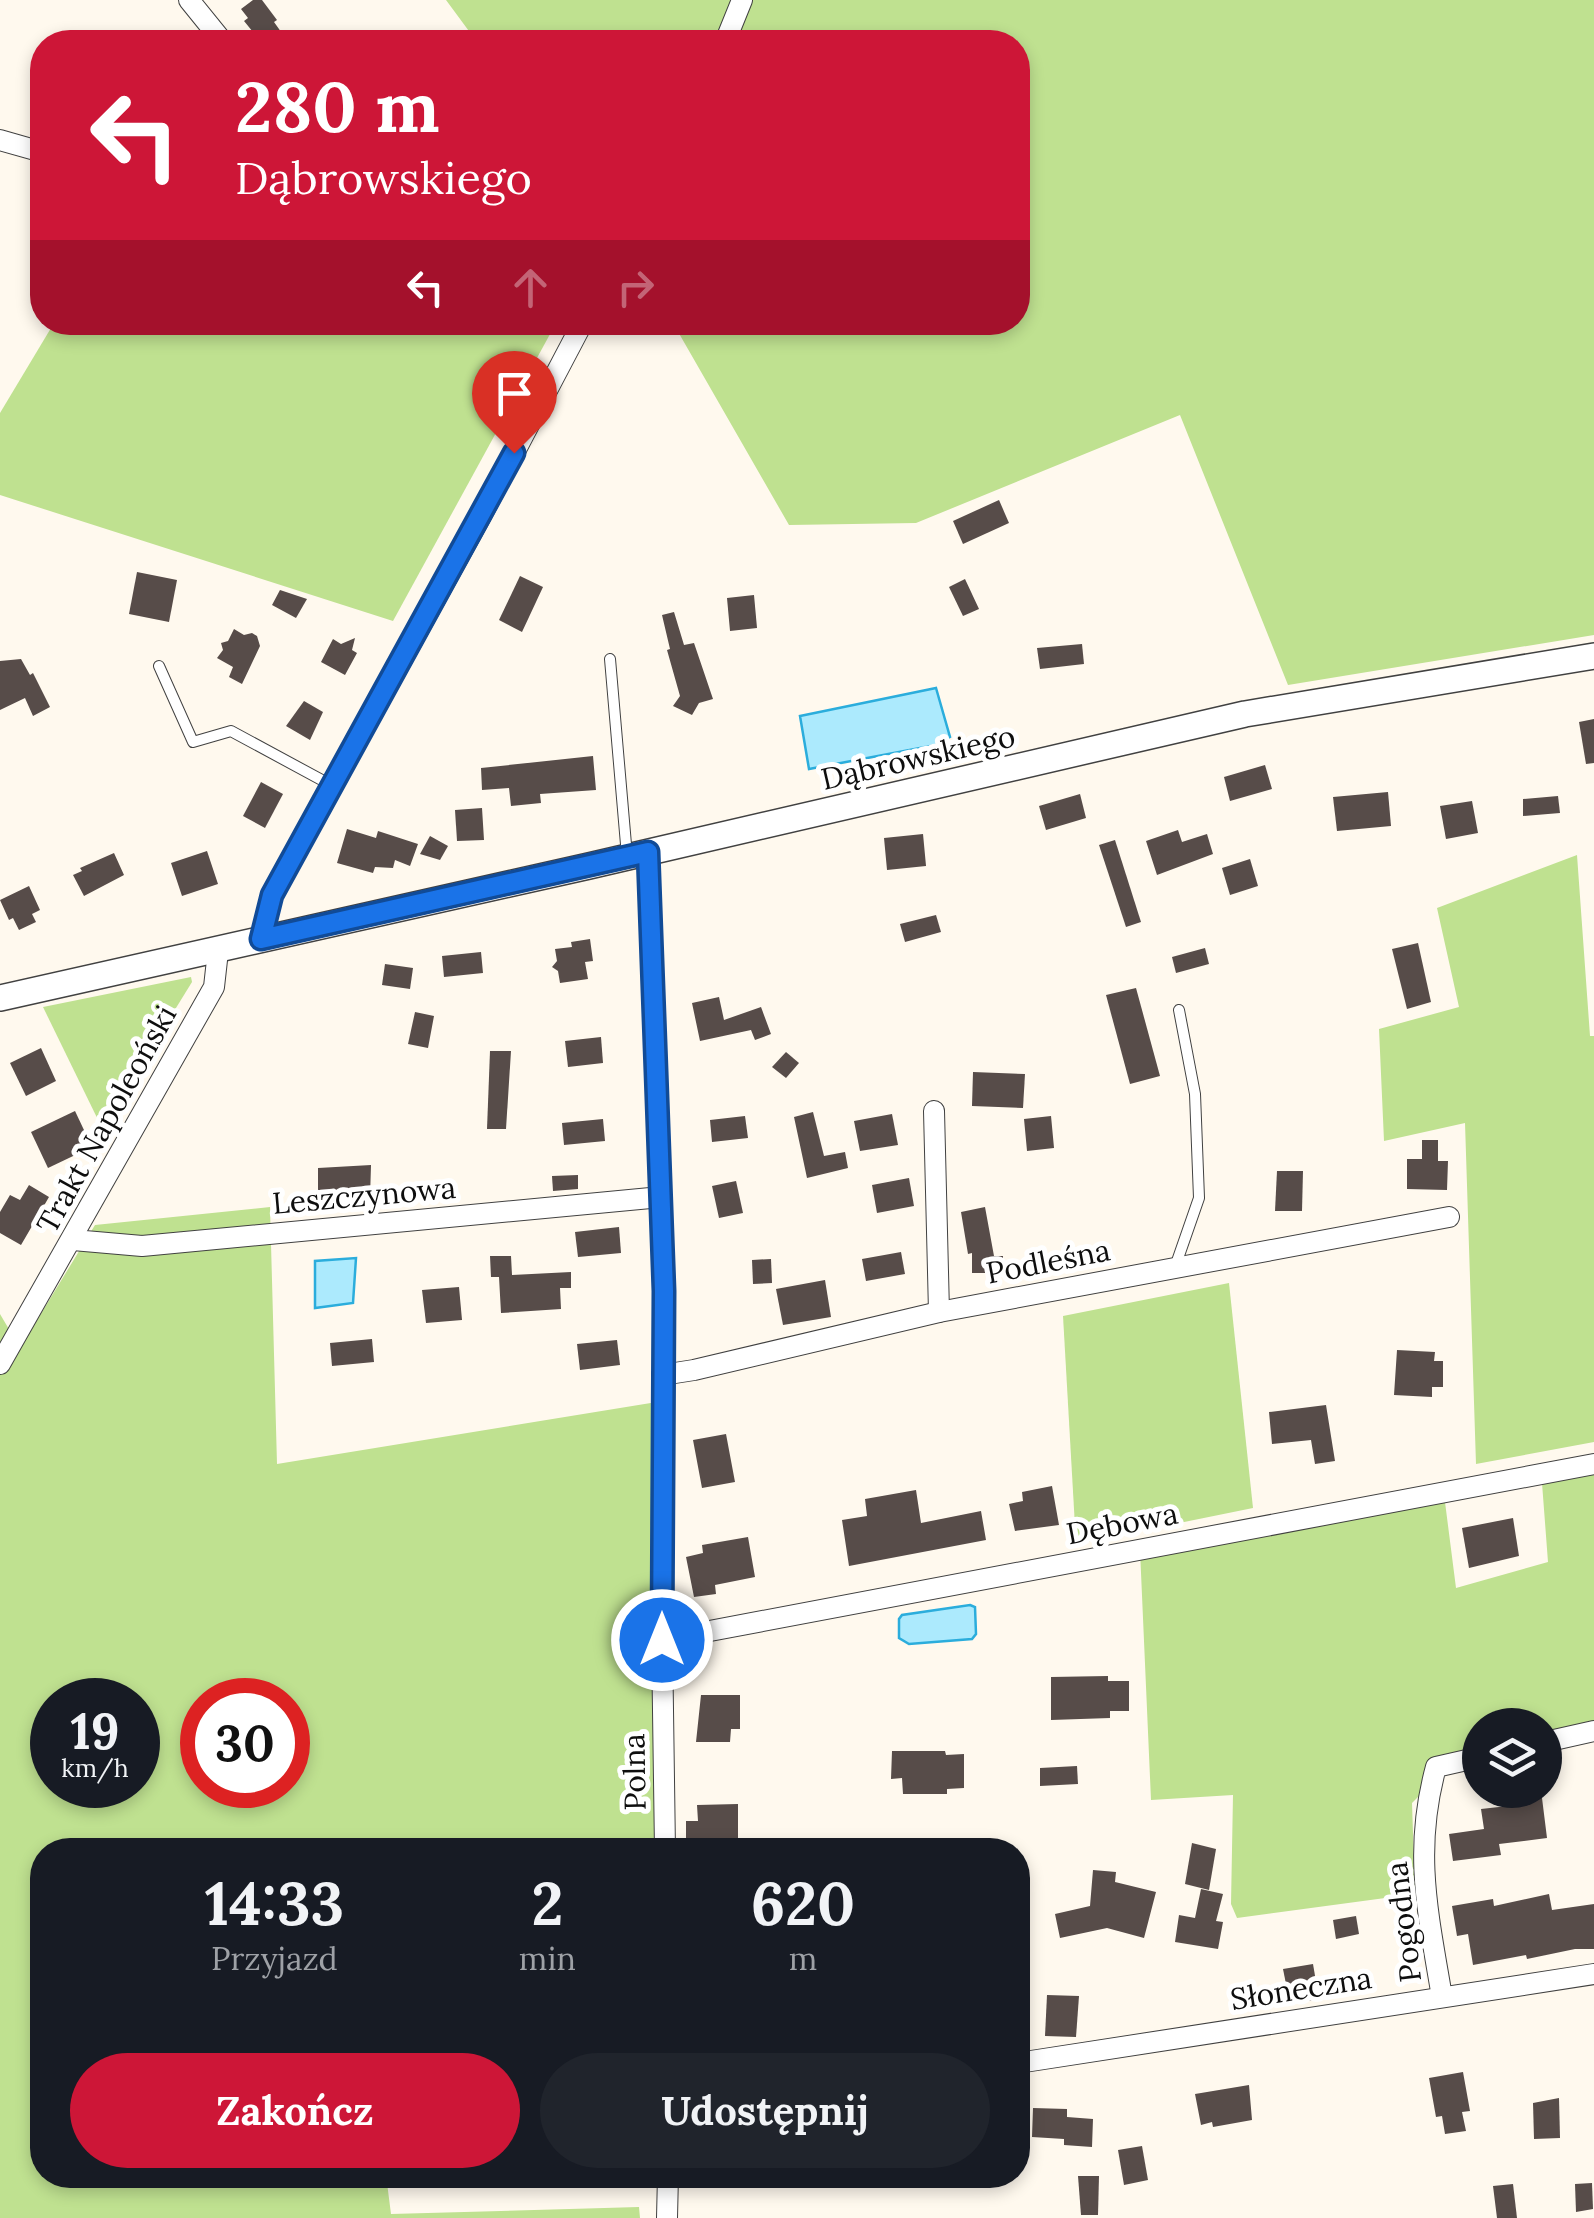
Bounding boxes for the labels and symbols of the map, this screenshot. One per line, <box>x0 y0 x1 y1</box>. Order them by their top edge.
pin <box>472 351 557 454</box>
street label: Dąbrowskiego <box>817 716 1019 799</box>
street label: Trakt Napoleoński <box>28 998 184 1240</box>
street label: Leszczynowa <box>271 1168 458 1223</box>
street label: Podleśna <box>983 1230 1113 1292</box>
street label: Dębowa <box>1063 1494 1181 1552</box>
position arrow <box>610 1588 714 1692</box>
speed limit sign: 30 <box>180 1678 310 1808</box>
street label: Polna <box>614 1733 654 1811</box>
street label: Pogodna <box>1377 1859 1430 1984</box>
street label: Słoneczna <box>1228 1958 1374 2018</box>

